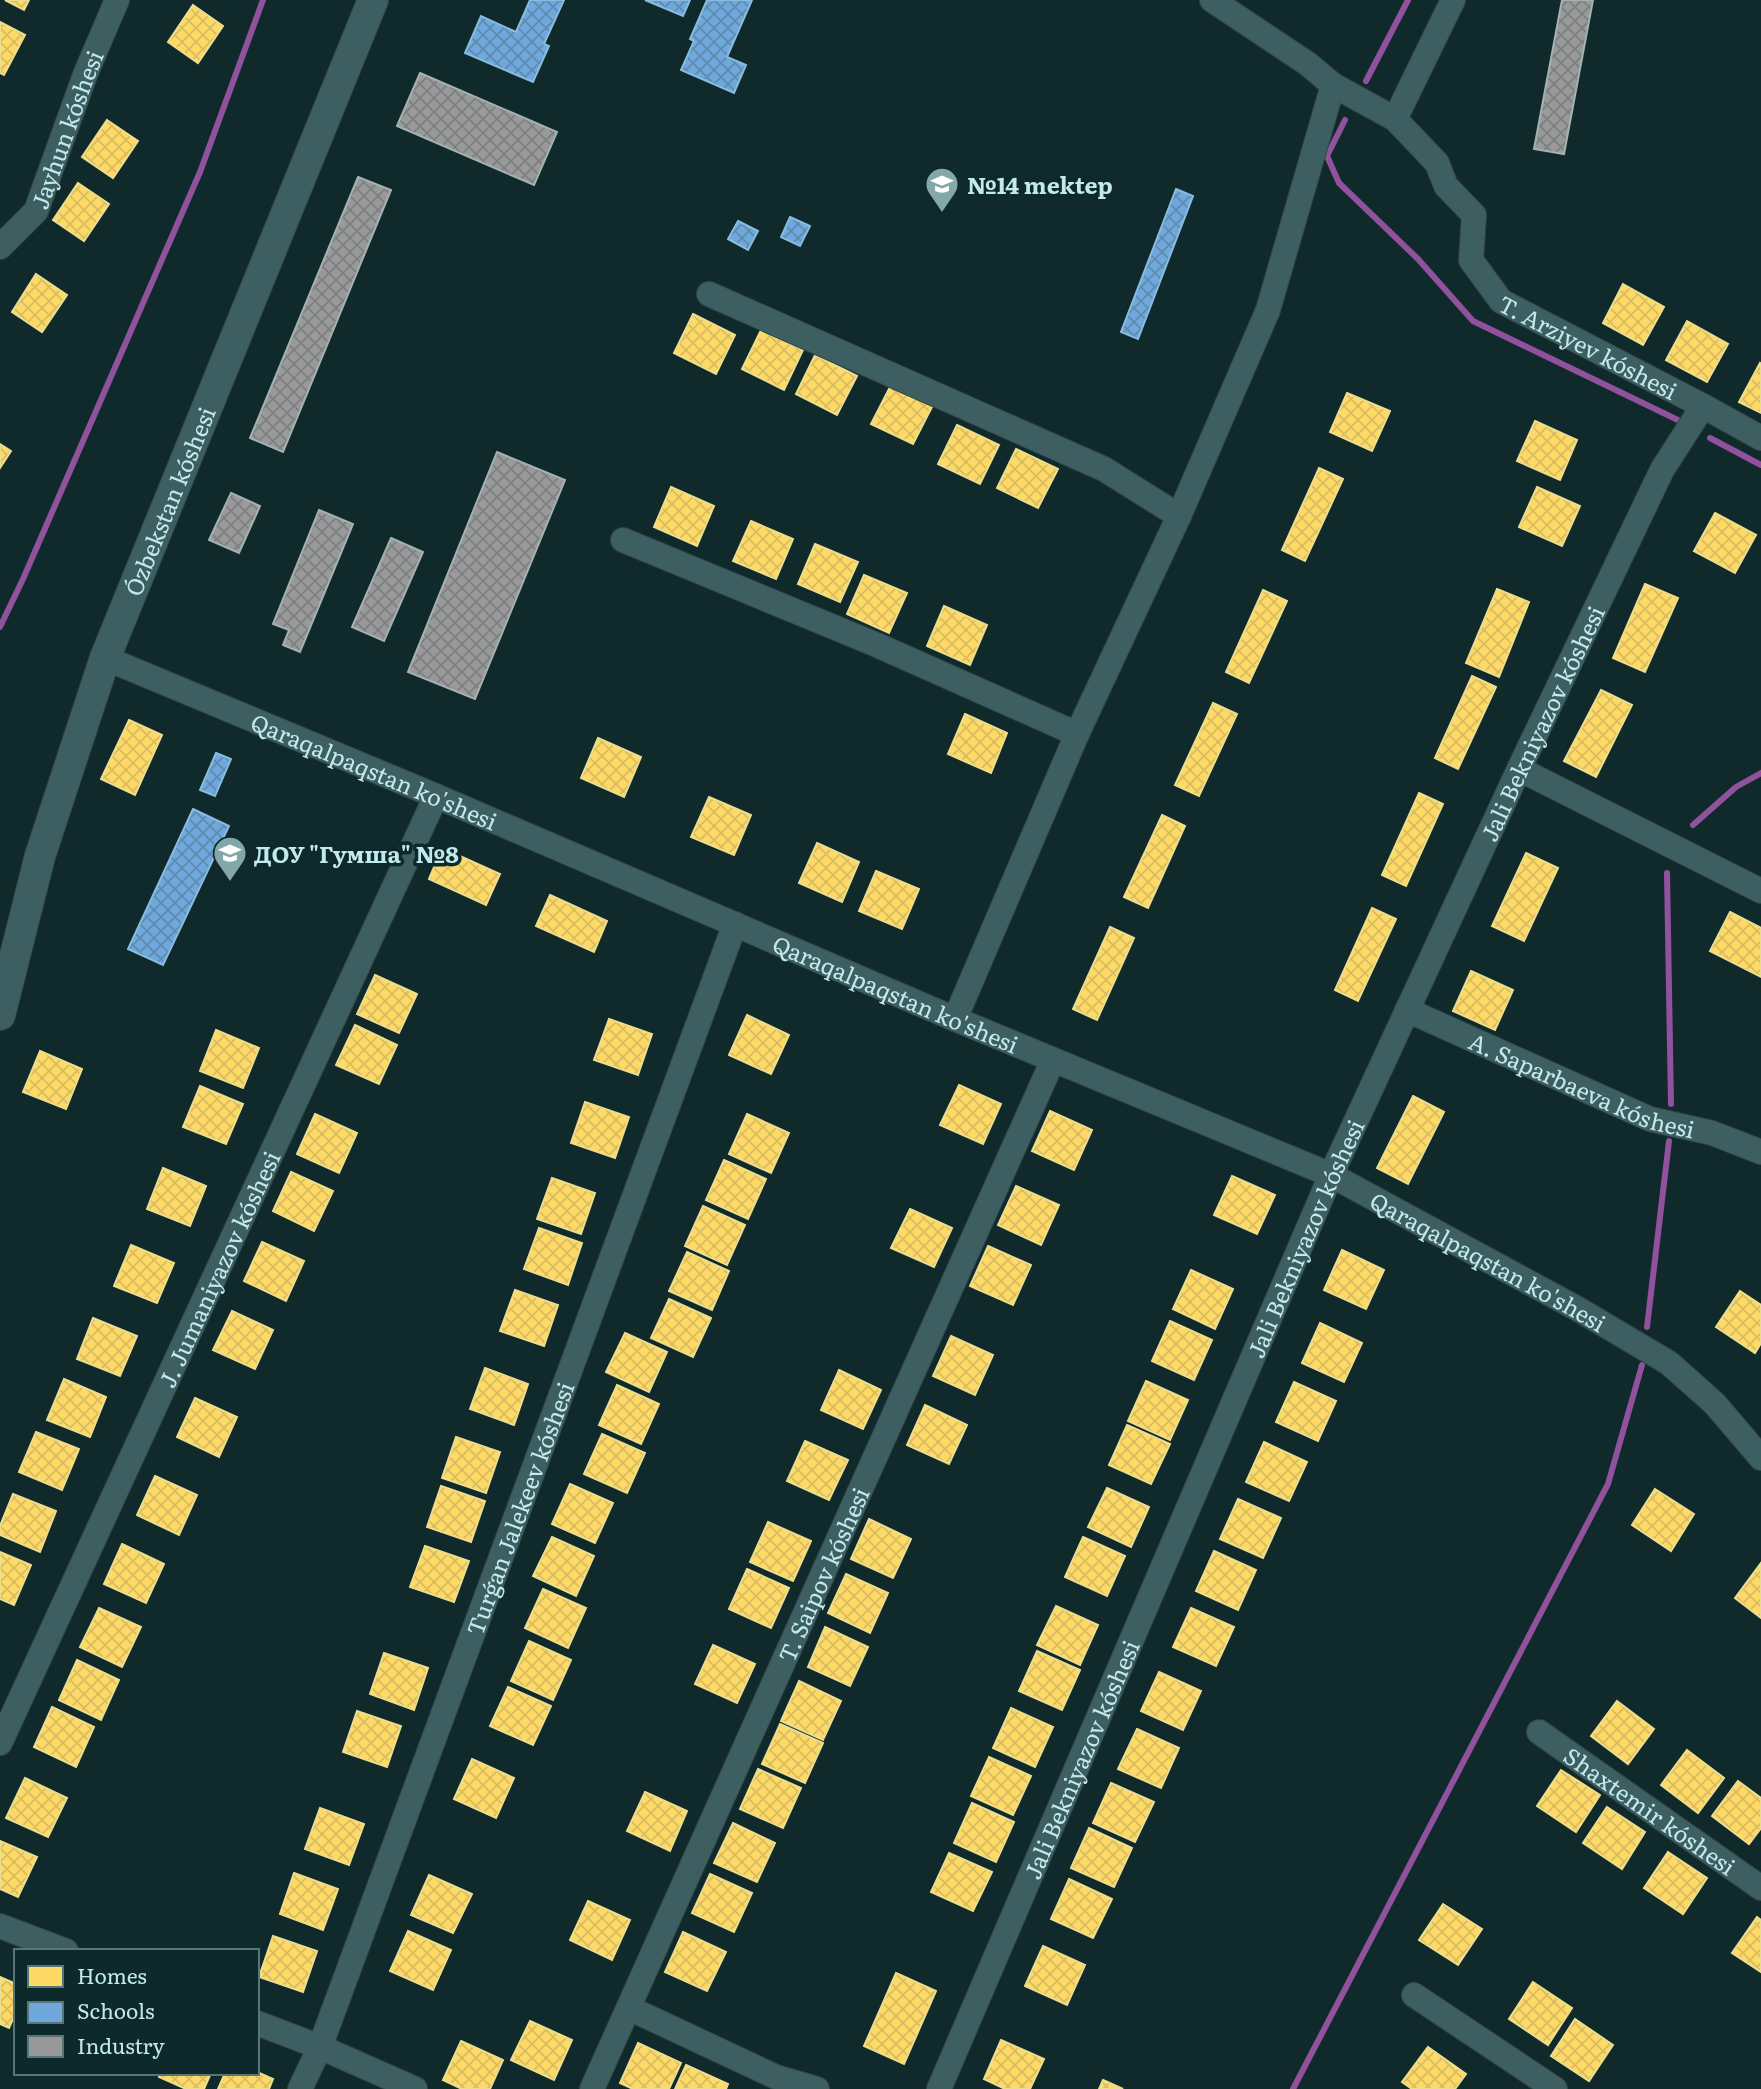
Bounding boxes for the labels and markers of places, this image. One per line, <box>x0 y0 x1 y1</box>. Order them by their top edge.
school or university icon: №14 mektep <box>923 165 961 214</box>
place label: №14 mektep <box>967 167 1113 201</box>
school or university icon: ДОУ "Гумша" №8 <box>211 834 249 883</box>
place label: ДОУ "Гумша" №8 <box>254 836 459 870</box>

